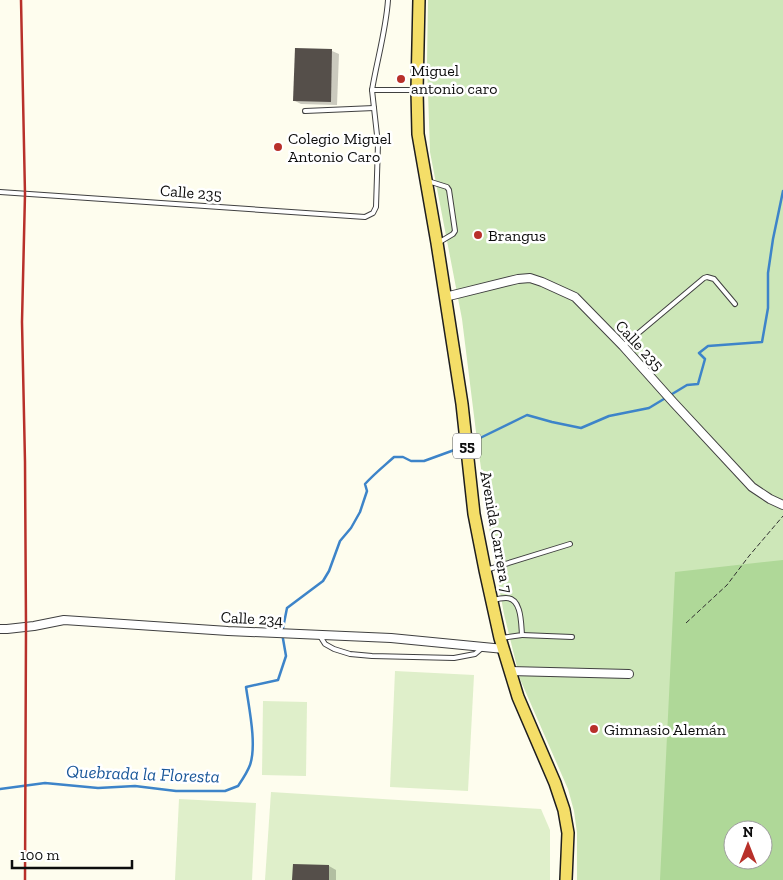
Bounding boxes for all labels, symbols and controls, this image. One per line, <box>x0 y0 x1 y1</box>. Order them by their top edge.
place label: Miguel antonio caro <box>411 61 498 98</box>
marker: Miguel antonio caro <box>395 73 407 85</box>
place label: Colegio Miguel Antonio Caro <box>288 129 392 166</box>
marker: Colegio Miguel Antonio Caro <box>272 141 284 153</box>
street label: Calle 235 <box>159 181 223 204</box>
place label: Brangus <box>488 226 546 245</box>
marker: Brangus <box>472 229 484 241</box>
street label: Calle 235 <box>612 316 668 374</box>
road number: 55 <box>453 434 481 458</box>
street label: Avenida Carrera 7 <box>476 470 517 595</box>
street label: Calle 234 <box>220 607 284 630</box>
place label: Gimnasio Alemán <box>604 720 727 739</box>
marker: Gimnasio Alemán <box>588 723 600 735</box>
water label: Quebrada la Floresta <box>66 760 220 788</box>
north arrow <box>723 820 773 870</box>
text: N <box>743 824 754 841</box>
scale bar <box>12 838 132 870</box>
text: 100 m <box>20 846 59 864</box>

